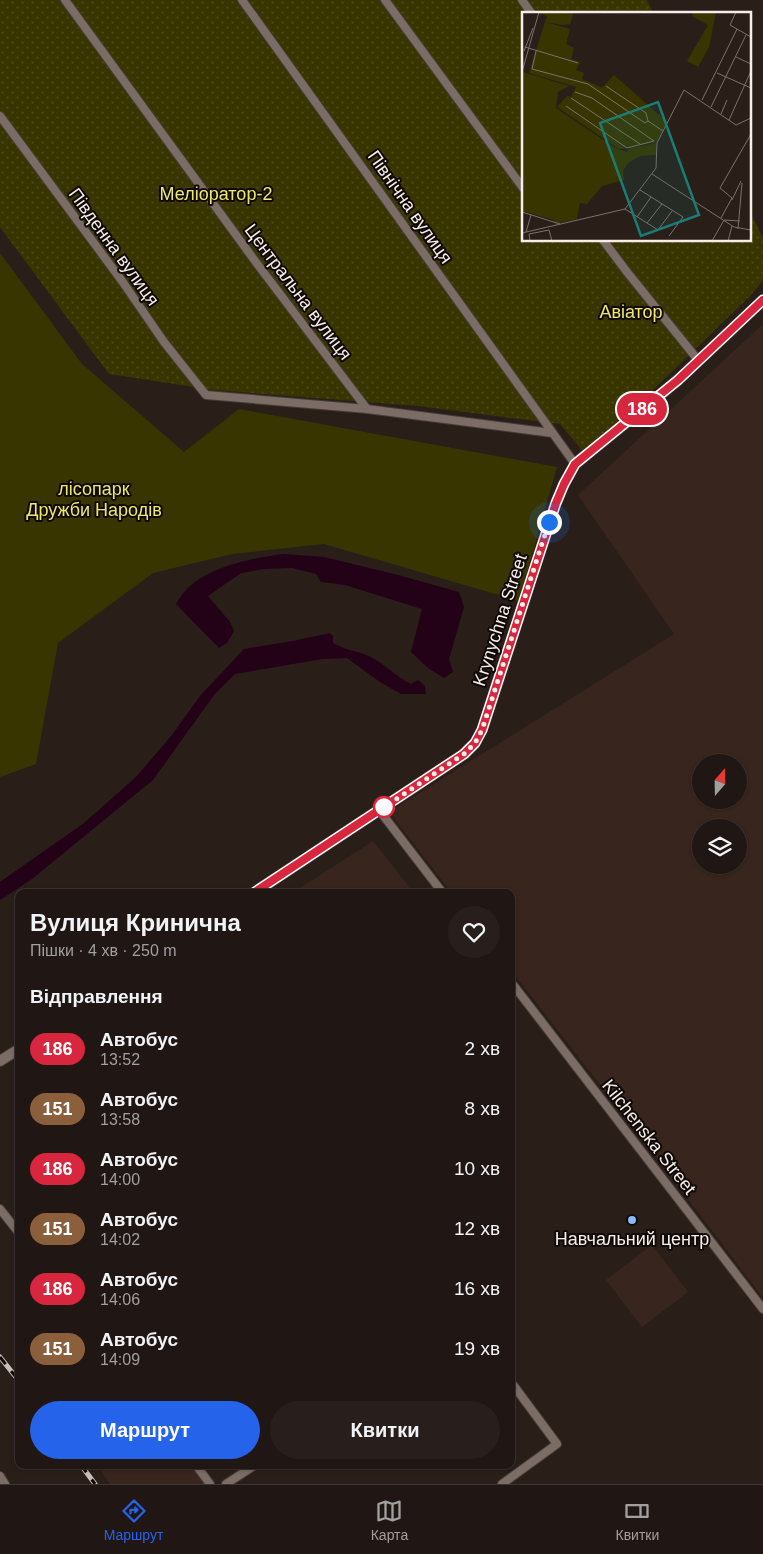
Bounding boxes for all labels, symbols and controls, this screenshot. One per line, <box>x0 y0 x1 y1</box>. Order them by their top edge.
inset map <box>522 12 750 241</box>
street label: Північна вулиця <box>364 147 456 267</box>
street label: Південна вулиця <box>65 184 163 310</box>
park label: Меліоратор-2 <box>160 184 272 204</box>
street label: Центральна вулиця <box>240 220 356 364</box>
park label: Авіатор <box>599 302 663 322</box>
line badge: 186 <box>613 393 671 425</box>
text: 186 <box>627 399 657 419</box>
park label: лісопарк Дружби Народів <box>26 479 162 520</box>
your location <box>537 510 562 535</box>
street label: Krynychna Street <box>469 551 531 689</box>
north arrow <box>692 754 748 809</box>
map controls <box>692 754 747 874</box>
unlabelled marker <box>373 796 395 818</box>
button: layers <box>692 819 747 874</box>
button: heart <box>448 906 500 958</box>
text: Вулиця Кринична <box>30 909 241 936</box>
text: Пішки · 4 хв · 250 m <box>30 942 177 959</box>
text: Відправлення <box>30 986 163 1007</box>
text: Автобус <box>100 1029 178 1050</box>
text: 2 хв <box>465 1038 500 1059</box>
text: 186 <box>42 1039 73 1059</box>
text: 13:52 <box>100 1051 140 1068</box>
street label: Kilchenska Street <box>598 1076 700 1198</box>
text: Автобус <box>100 1089 178 1110</box>
text: 8 хв <box>465 1098 500 1119</box>
text: 151 <box>42 1099 73 1119</box>
text: 13:58 <box>100 1111 140 1128</box>
text: Автобус <box>100 1149 178 1170</box>
text: 10 хв <box>454 1158 500 1179</box>
text: 186 <box>42 1159 73 1179</box>
text: 14:00 <box>100 1171 140 1188</box>
text: Автобус <box>100 1209 178 1230</box>
marker: Навчальний центр <box>626 1214 638 1226</box>
text: 12 хв <box>454 1218 500 1239</box>
text: 151 <box>42 1219 73 1239</box>
place label: Навчальний центр <box>555 1229 709 1249</box>
text: 14:02 <box>100 1231 140 1248</box>
text: Автобус <box>100 1269 178 1290</box>
text: 16 хв <box>454 1278 500 1299</box>
text: 186 <box>42 1279 73 1299</box>
text: 14:06 <box>100 1291 140 1308</box>
text: Автобус <box>100 1329 178 1350</box>
text: 19 хв <box>454 1338 500 1359</box>
text: 151 <box>42 1339 73 1359</box>
text: 14:09 <box>100 1351 140 1368</box>
button: Маршрут <box>30 1401 260 1459</box>
button: Квитки <box>270 1401 500 1459</box>
tab: Маршрут <box>104 1497 163 1543</box>
tab: Карта <box>371 1497 408 1543</box>
tab: Квитки <box>616 1497 659 1543</box>

